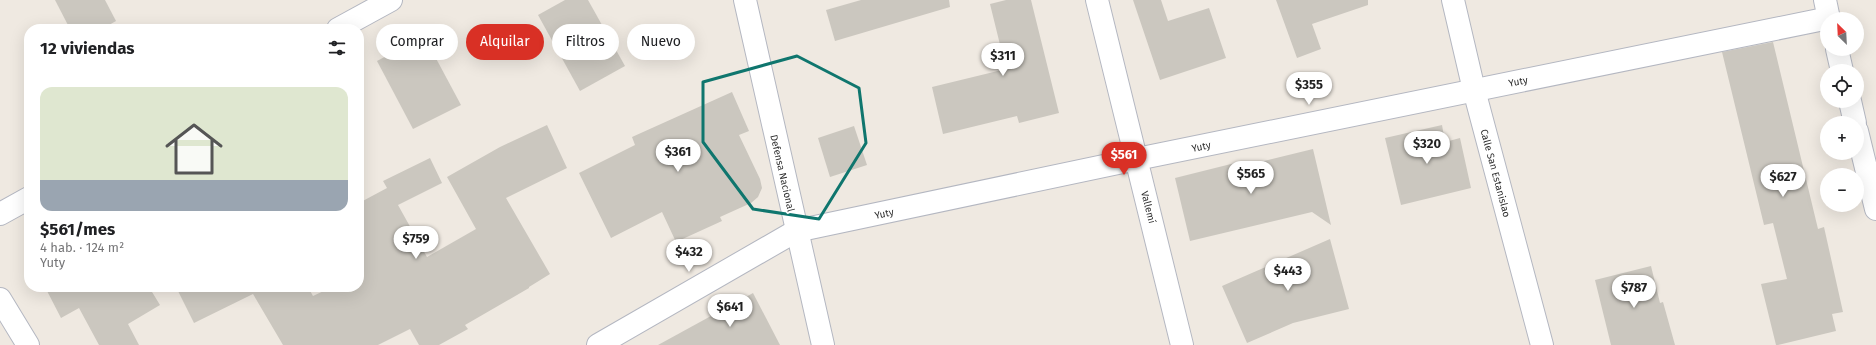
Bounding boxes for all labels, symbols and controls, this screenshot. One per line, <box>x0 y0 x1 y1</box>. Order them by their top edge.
north arrow <box>1820 12 1864 56</box>
map controls <box>1820 12 1864 212</box>
chip: Comprar <box>376 24 458 60</box>
chip: Alquilar <box>466 24 544 60</box>
chip: Filtros <box>552 24 619 60</box>
chip: Nuevo <box>627 24 695 60</box>
icon: filters <box>326 37 348 59</box>
text: 12 viviendas <box>40 38 135 59</box>
pin: $311 <box>979 43 1027 77</box>
text: $311 <box>990 48 1016 63</box>
button: locate <box>1820 64 1864 108</box>
pin: $355 <box>1285 72 1333 106</box>
street label: Yuty <box>1508 74 1529 90</box>
text: $355 <box>1295 77 1323 92</box>
icon: home <box>158 113 230 185</box>
button: + <box>1820 116 1864 160</box>
street label: Calle San Estanislao <box>1478 128 1513 219</box>
pin: $320 <box>1403 131 1451 165</box>
street label: Defensa Nacional <box>767 133 797 213</box>
text: $320 <box>1413 136 1441 151</box>
pin: $361 <box>654 139 702 173</box>
street label: Yuty <box>1191 139 1212 155</box>
pin: $561 <box>1100 142 1148 176</box>
text: $361 <box>665 144 691 159</box>
text: $561 <box>1111 147 1137 162</box>
pin: $565 <box>1227 161 1275 195</box>
pin: $627 <box>1759 164 1807 198</box>
text: $565 <box>1237 166 1265 181</box>
button: − <box>1820 168 1864 212</box>
text: $627 <box>1770 169 1796 184</box>
street label: Vallemí <box>1138 189 1159 225</box>
street label: Yuty <box>874 206 895 222</box>
text: $561/mes <box>40 219 115 240</box>
pin: $759 <box>392 226 440 260</box>
text: $759 <box>403 231 429 246</box>
pin: $432 <box>665 239 713 273</box>
text: 4 hab. · 124 m² <box>40 240 124 255</box>
text: $432 <box>675 244 703 259</box>
text: Yuty <box>40 255 65 270</box>
pin: $443 <box>1264 258 1312 292</box>
text: $443 <box>1274 263 1302 278</box>
pin: $787 <box>1610 275 1658 309</box>
text: $787 <box>1621 280 1647 295</box>
pin: $641 <box>706 294 754 328</box>
text: $641 <box>717 299 743 314</box>

